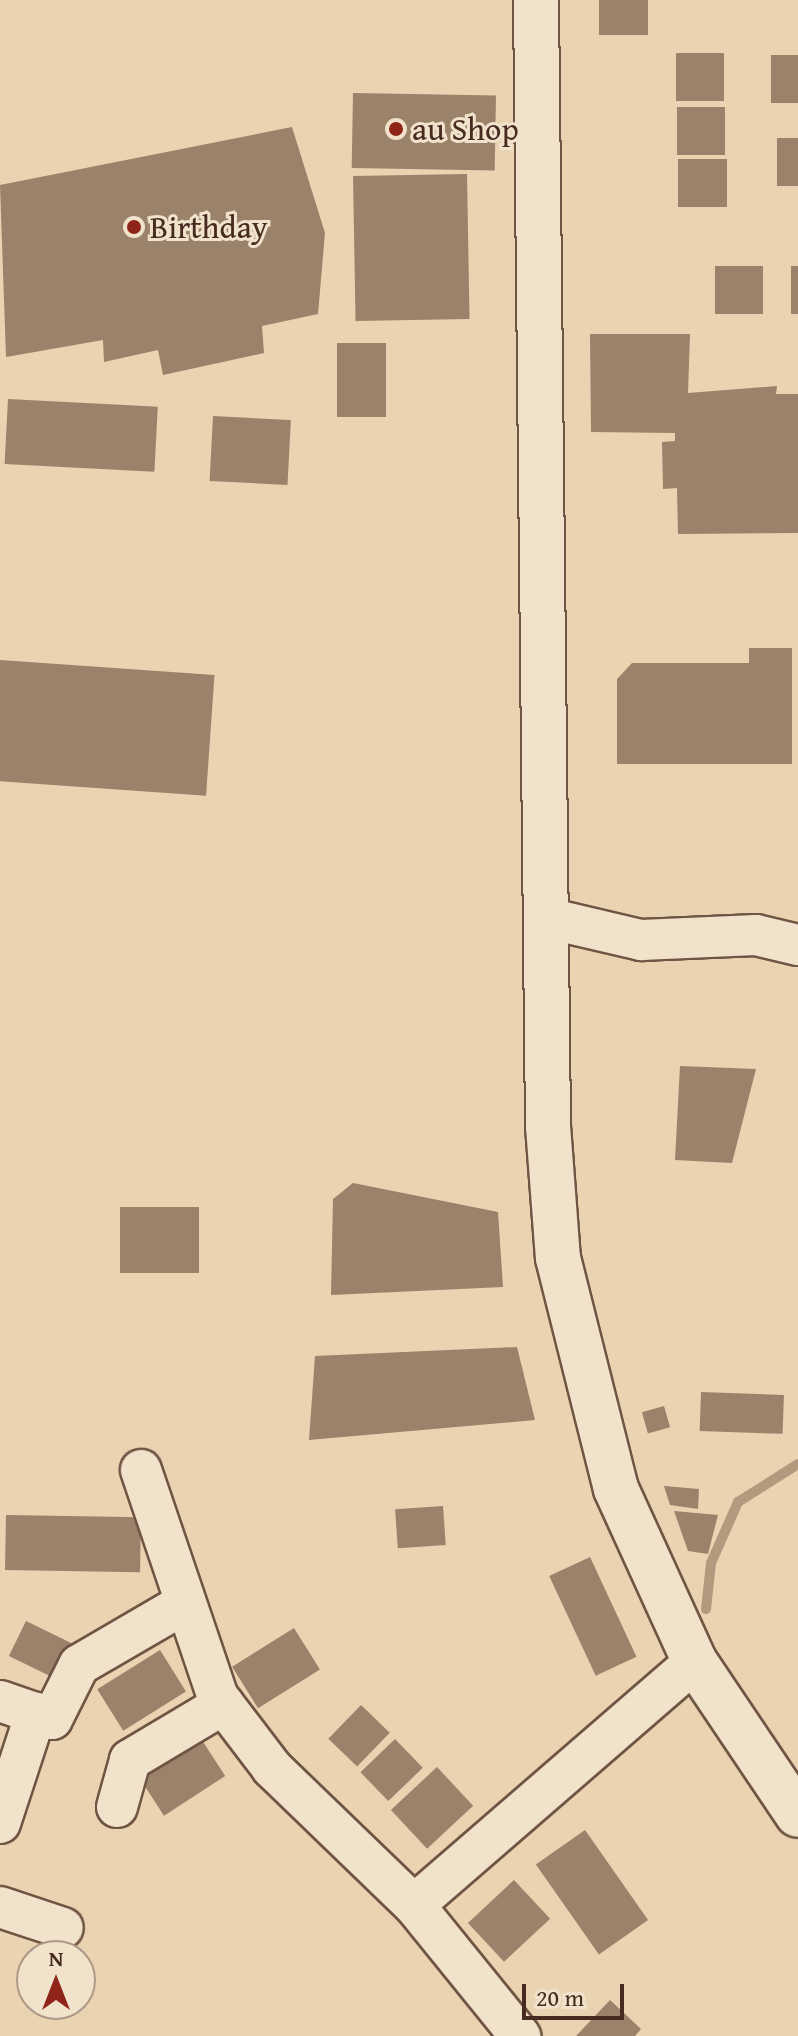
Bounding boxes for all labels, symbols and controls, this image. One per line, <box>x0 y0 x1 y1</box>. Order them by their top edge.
place label: au Shop <box>412 110 519 148</box>
marker: au Shop <box>387 120 405 138</box>
place label: Birthday <box>150 208 268 246</box>
marker: Birthday <box>125 218 143 236</box>
north arrow <box>16 1940 96 2020</box>
text: N <box>49 1942 63 1974</box>
scale bar <box>526 1968 628 2018</box>
text: 20 m <box>536 1980 584 2015</box>

